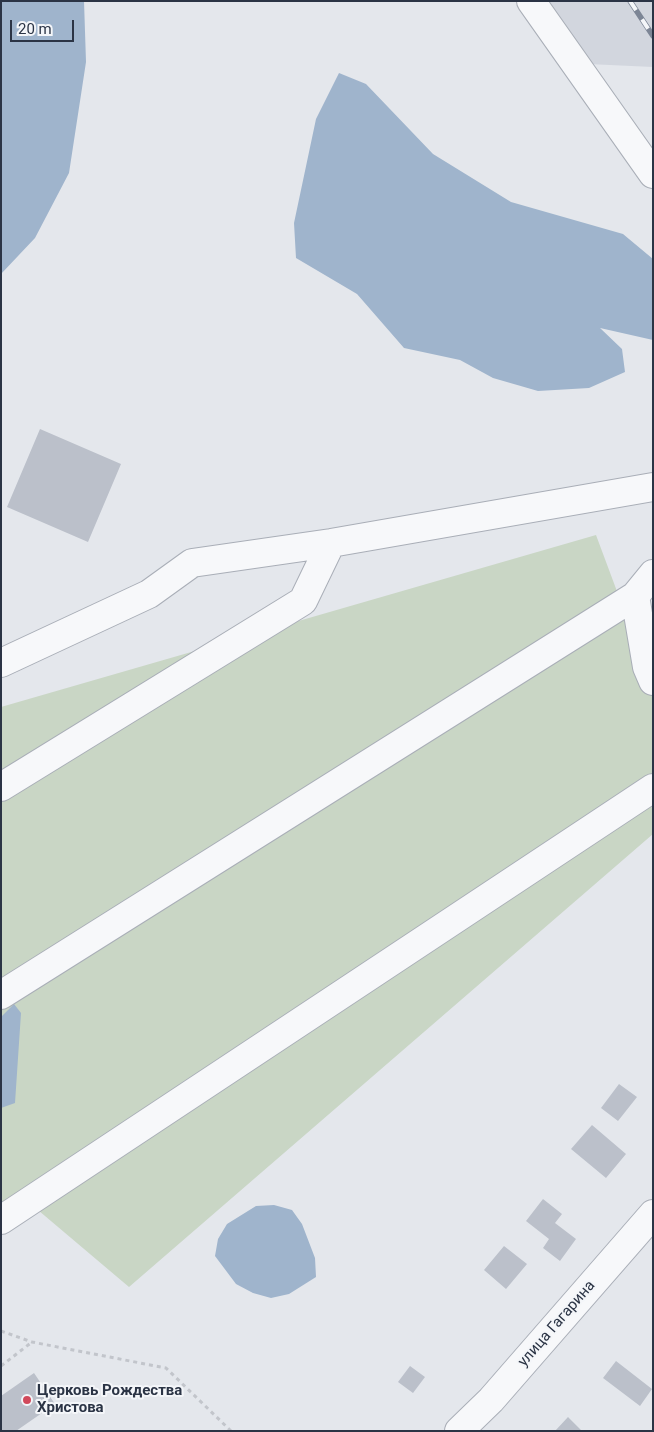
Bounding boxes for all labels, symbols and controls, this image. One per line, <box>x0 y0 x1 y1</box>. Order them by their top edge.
scale bar <box>12 10 76 42</box>
text: 20 m <box>18 20 52 38</box>
street label: улица Гагарина <box>515 1277 599 1371</box>
place label: Церковь Рождества Христова <box>37 1382 182 1417</box>
marker: Церковь Рождества Христова <box>21 1394 33 1406</box>

